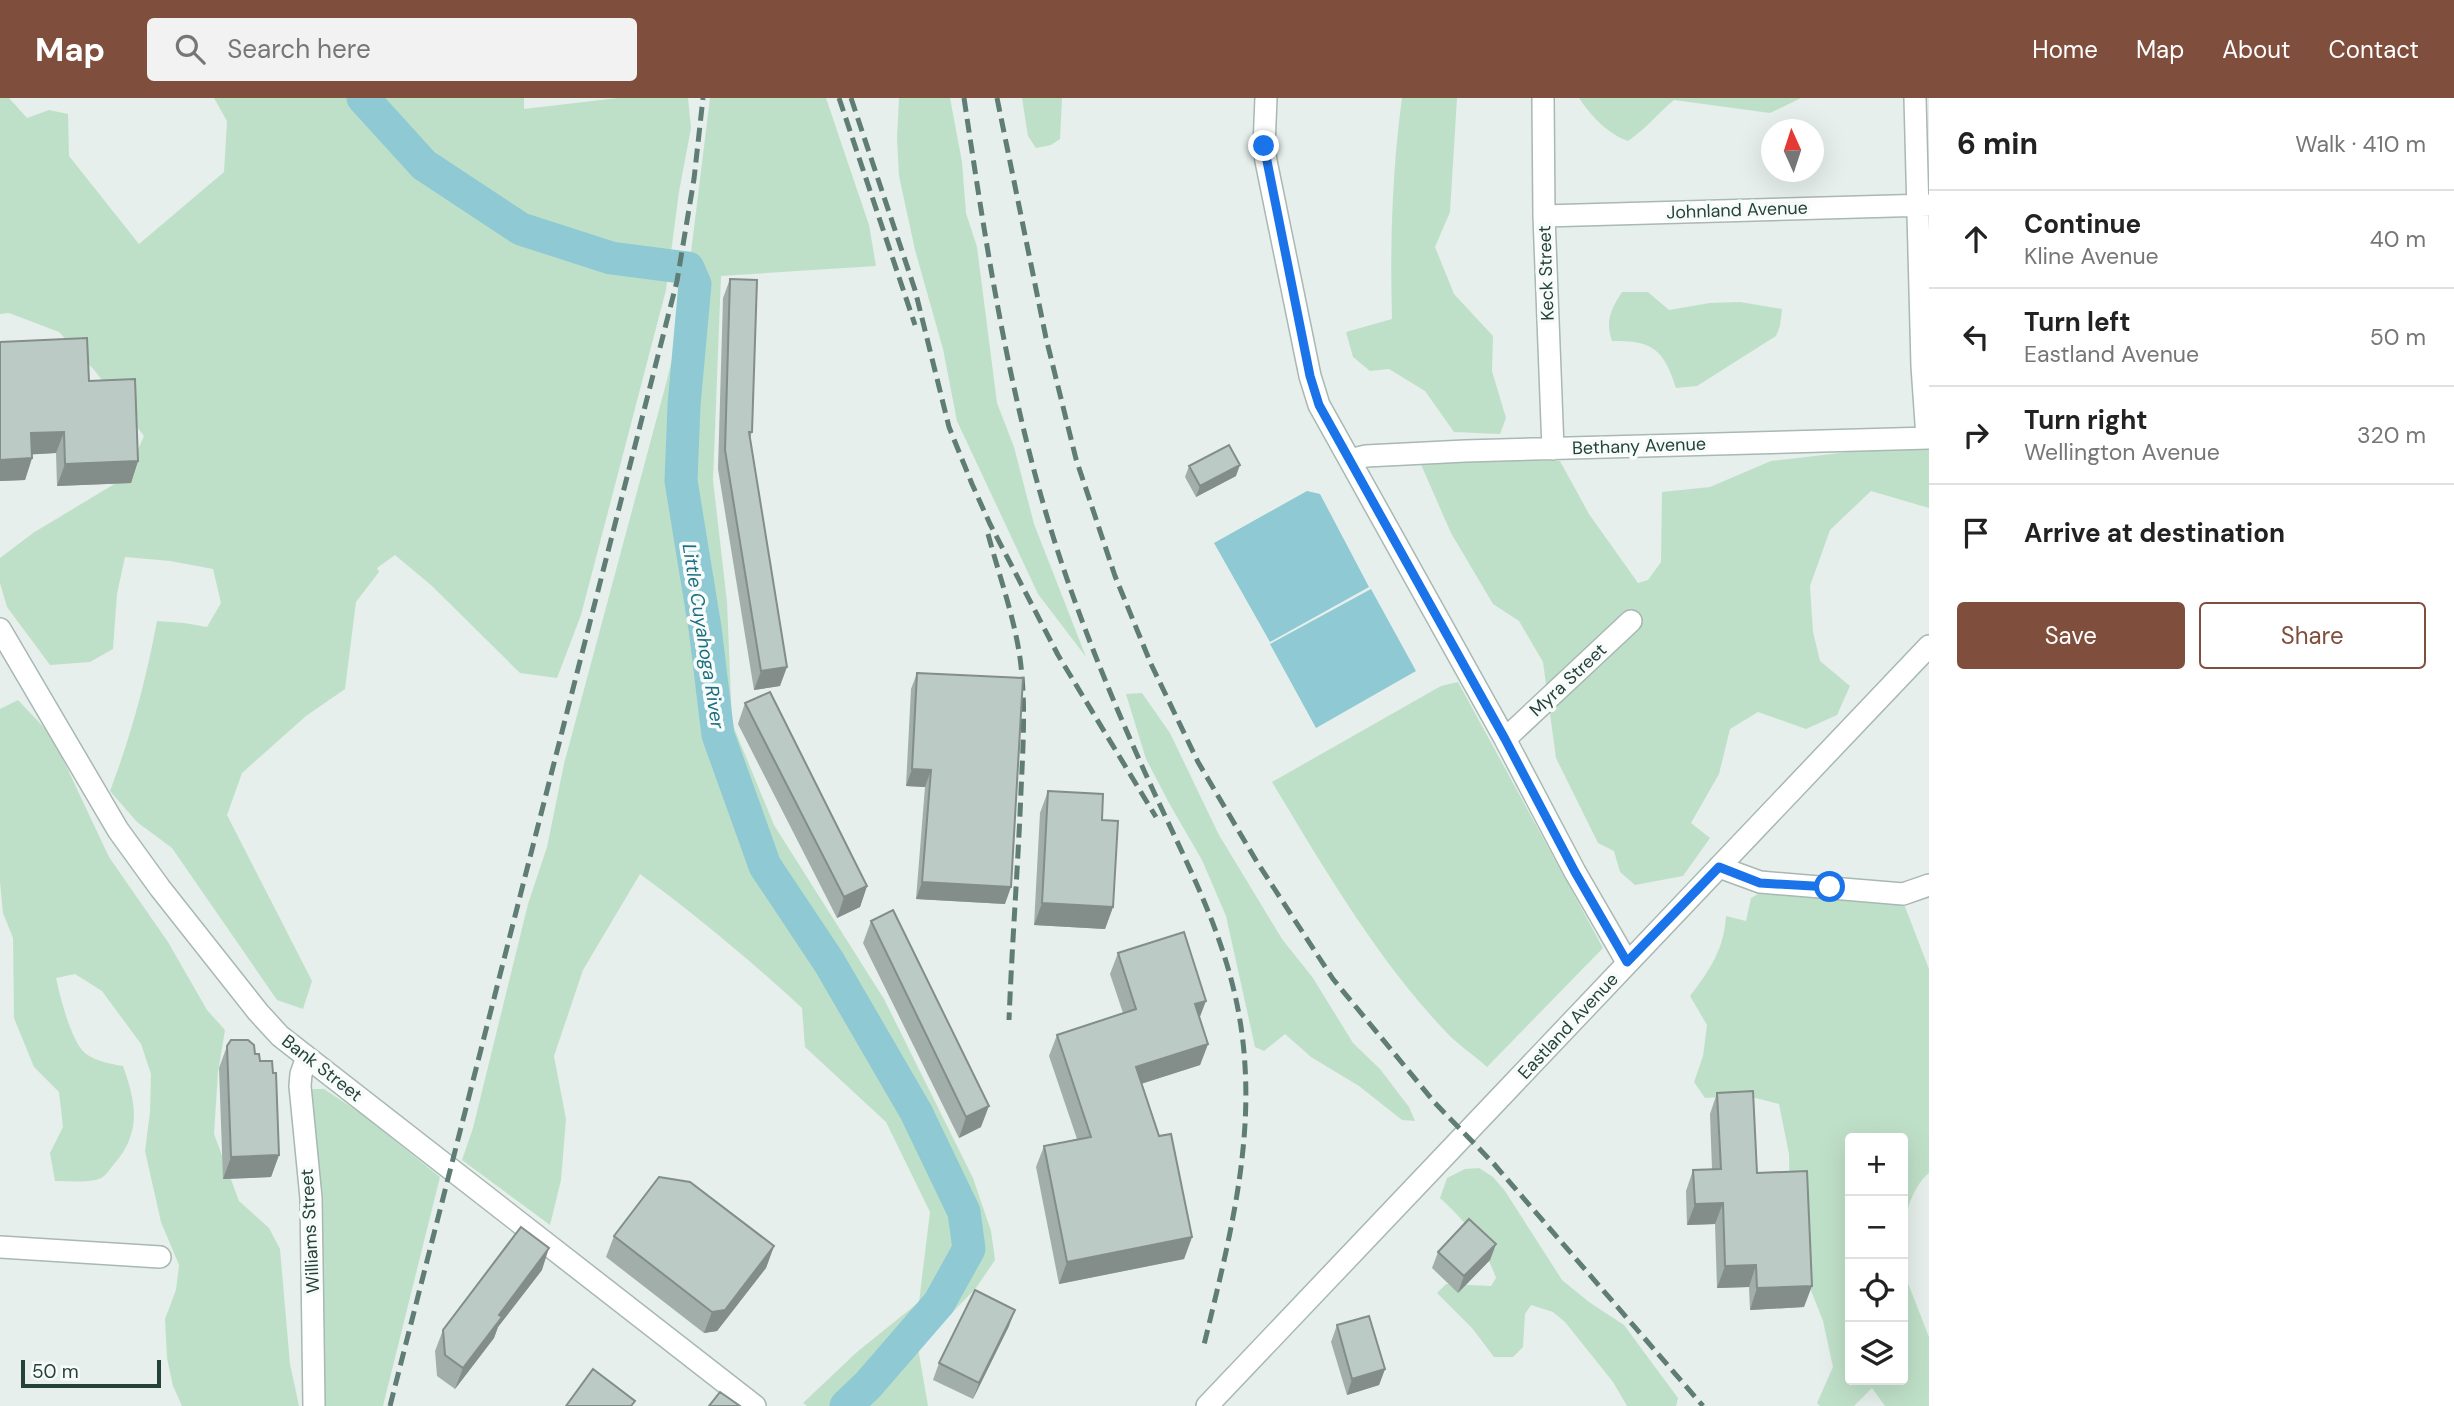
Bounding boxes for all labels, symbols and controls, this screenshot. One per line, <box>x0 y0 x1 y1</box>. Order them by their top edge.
search box <box>147 18 637 81</box>
text: Map <box>35 28 105 71</box>
icon: search <box>171 30 209 68</box>
text: Search here <box>227 32 371 66</box>
text: Home <box>2032 34 2098 65</box>
text: Map <box>2136 34 2184 65</box>
text: About <box>2222 34 2291 65</box>
text: Contact <box>2329 34 2419 65</box>
north arrow <box>1761 119 1824 182</box>
text: 6 min <box>1957 124 2038 163</box>
text: Walk · 410 m <box>2295 129 2426 159</box>
route end <box>1248 130 1279 161</box>
street label: Johnland Avenue <box>1666 196 1808 224</box>
text: Continue <box>2024 207 2141 241</box>
icon: ahead <box>1957 220 1995 258</box>
text: 40 m <box>2370 224 2426 254</box>
street label: Keck Street <box>1532 225 1560 321</box>
text: Kline Avenue <box>2024 241 2159 271</box>
text: Turn left <box>2024 305 2131 339</box>
icon: left <box>1957 318 1995 356</box>
text: 50 m <box>2370 322 2426 352</box>
text: Eastland Avenue <box>2024 339 2199 369</box>
text: Turn right <box>2024 403 2148 437</box>
icon: right <box>1957 416 1995 454</box>
text: 320 m <box>2357 420 2426 450</box>
street label: Bethany Avenue <box>1572 432 1706 460</box>
text: Wellington Avenue <box>2024 437 2220 467</box>
icon: arrive <box>1957 514 1995 552</box>
text: Arrive at destination <box>2024 516 2285 550</box>
water label: Little Cuyahoga River <box>677 542 731 731</box>
button: Save <box>1957 602 2185 669</box>
button: Share <box>2199 602 2426 669</box>
street label: Myra Street <box>1524 638 1612 722</box>
route start <box>1814 871 1845 902</box>
street label: Eastland Avenue <box>1512 968 1624 1084</box>
street label: Bank Street <box>277 1029 367 1107</box>
map controls <box>1845 1133 1908 1385</box>
button: + <box>1845 1133 1908 1196</box>
street label: Williams Street <box>295 1168 325 1294</box>
button: − <box>1845 1196 1908 1259</box>
button: locate <box>1845 1259 1908 1322</box>
button: layers <box>1845 1322 1908 1385</box>
scale bar <box>21 1357 161 1389</box>
text: 50 m <box>32 1359 79 1384</box>

